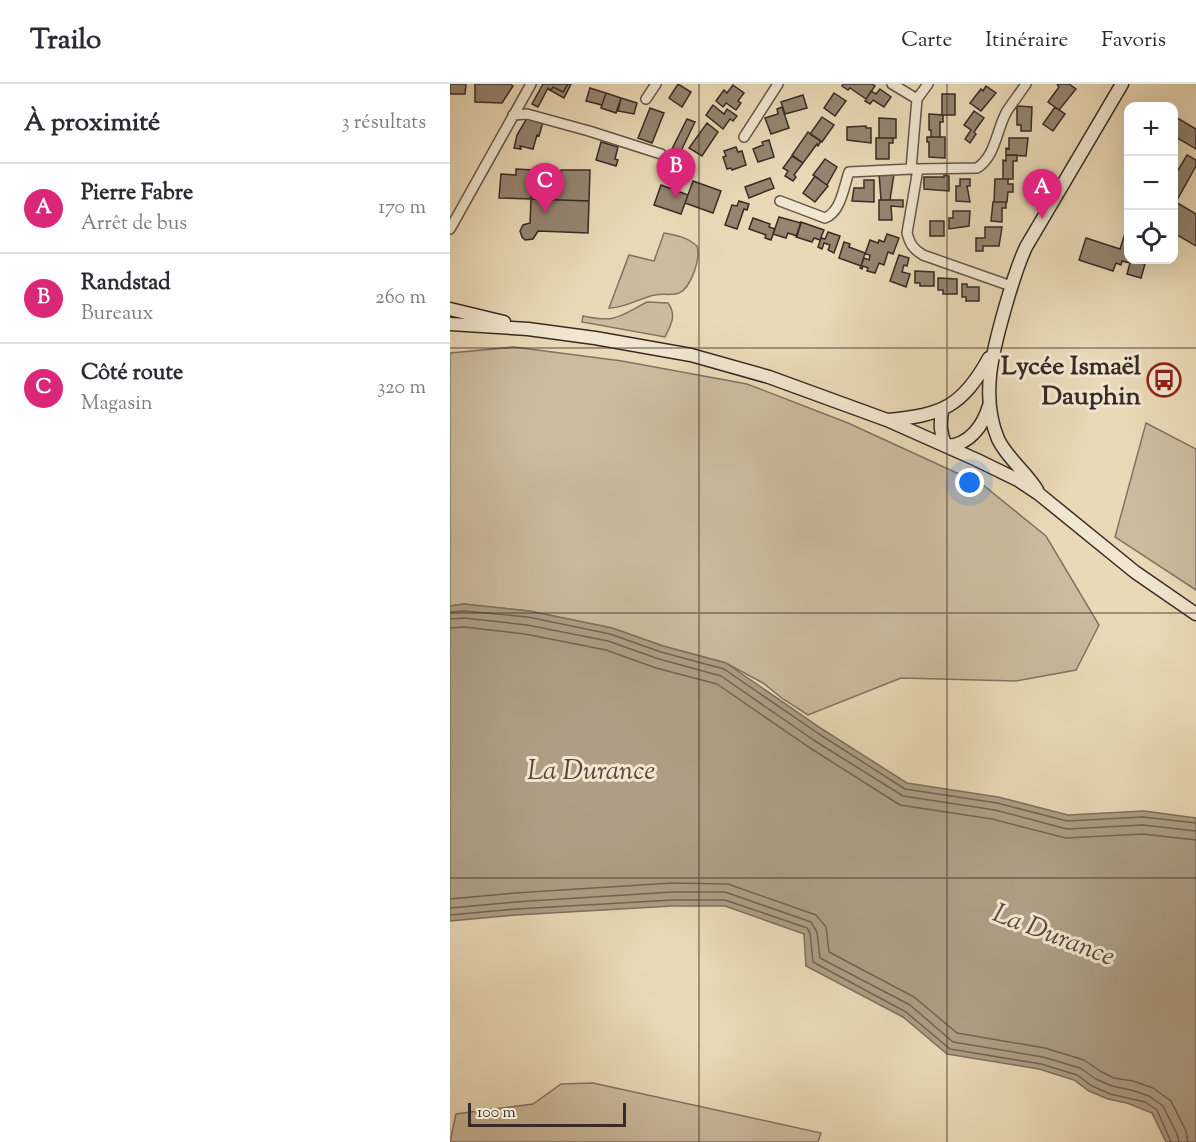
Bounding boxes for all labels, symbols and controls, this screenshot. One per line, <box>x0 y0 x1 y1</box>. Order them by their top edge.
text: Trailo <box>30 21 101 61</box>
text: Carte <box>901 26 952 56</box>
text: Itinéraire <box>985 26 1068 56</box>
text: Favoris <box>1101 26 1166 56</box>
map controls <box>1124 102 1178 264</box>
button: + <box>1124 102 1178 156</box>
text: À proximité <box>24 105 160 142</box>
text: 3 résultats <box>342 109 426 138</box>
pin: B <box>656 148 696 198</box>
button: − <box>1124 156 1178 210</box>
pin: C <box>526 164 565 213</box>
pin: A <box>1022 170 1062 219</box>
text: Pierre Fabre <box>81 178 193 210</box>
text: A <box>35 194 52 223</box>
text: 170 m <box>378 194 426 223</box>
text: Arrêt de bus <box>81 210 187 239</box>
button: locate <box>1124 210 1178 264</box>
text: Randstad <box>81 268 171 300</box>
text: B <box>37 284 50 313</box>
text: 260 m <box>375 284 426 313</box>
text: Bureaux <box>81 300 153 329</box>
place label: Lycée Ismaël Dauphin <box>1001 349 1142 416</box>
text: Côté route <box>81 358 183 390</box>
bus stop icon: Lycée Ismaël Dauphin <box>1146 362 1182 398</box>
text: C <box>35 374 52 403</box>
text: 320 m <box>377 374 426 403</box>
text: Magasin <box>81 390 153 419</box>
your location <box>955 468 984 497</box>
water label: La Durance <box>527 753 655 792</box>
water label: La Durance <box>986 895 1120 978</box>
scale bar <box>468 1100 626 1128</box>
text: 100 m <box>477 1102 516 1125</box>

